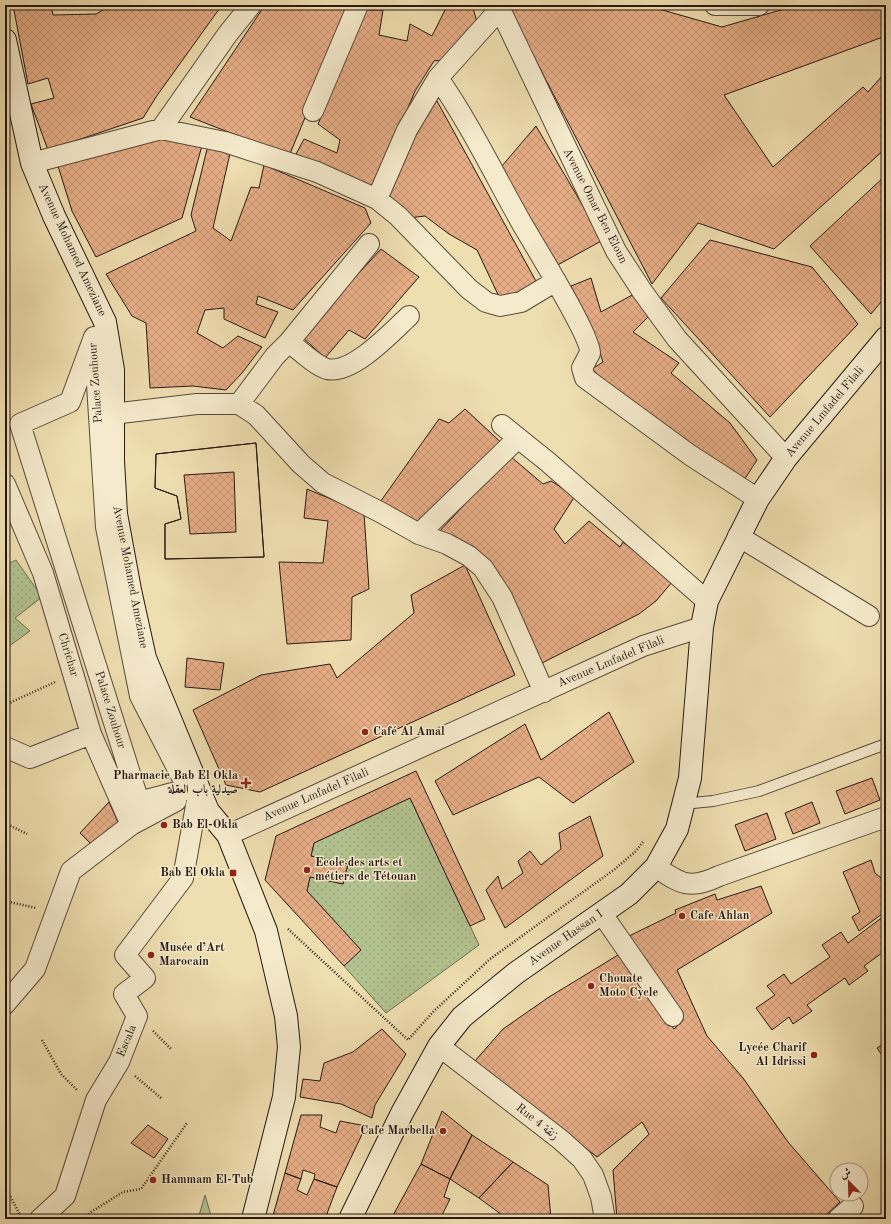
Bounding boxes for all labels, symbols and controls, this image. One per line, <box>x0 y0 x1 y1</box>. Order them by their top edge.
street label: Avenue Omar Ben Eloun <box>561 146 630 266</box>
street label: Avenue Mohamed Ameziane <box>36 182 108 319</box>
street label: Palace Zouhour <box>87 342 105 424</box>
street label: Avenue Lmfadel Filali <box>784 364 866 460</box>
street label: Avenue Mohamed Ameziane <box>110 505 150 650</box>
street label: Chrichar <box>56 632 80 679</box>
street label: Avenue Lmfadel Filali <box>556 634 666 690</box>
street label: Palace Zouhour <box>92 670 128 750</box>
place label: Café Al Amal <box>373 726 445 738</box>
marker: Café Al Amal <box>360 727 370 737</box>
street label: Avenue Lmfadel Filali <box>261 766 371 824</box>
place label: Pharmacie Bab El Okla صيدلية باب العقلة <box>113 770 238 797</box>
marker: Pharmacie Bab El Okla صيدلية باب العقلة <box>241 778 251 788</box>
place label: Bab El-Okla <box>172 819 238 831</box>
marker: Bab El-Okla <box>159 820 169 830</box>
place label: Ecole des arts et métiers de Tétouan <box>315 857 417 883</box>
marker: Ecole des arts et métiers de Tétouan <box>302 865 312 875</box>
place label: Bab El Okla <box>160 867 225 879</box>
marker: Bab El Okla <box>228 868 238 878</box>
street label: Avenue Hassan I <box>527 908 606 968</box>
place label: Cafe Ahlan <box>690 910 750 922</box>
marker: Cafe Ahlan <box>677 911 687 921</box>
place label: Musée d’Art Marocain <box>159 942 225 968</box>
marker: Musée d’Art Marocain <box>146 950 156 960</box>
place label: Chouate Moto Cycle <box>599 973 658 999</box>
marker: Chouate Moto Cycle <box>586 981 596 991</box>
street label: Escala <box>115 1023 139 1059</box>
place label: Lycée Charif Al Idrissi <box>738 1042 807 1068</box>
marker: Lycée Charif Al Idrissi <box>809 1050 819 1060</box>
street label: Rue 4 زنقة <box>513 1102 561 1142</box>
place label: Cafe Marbella <box>360 1125 435 1137</box>
marker: Cafe Marbella <box>438 1126 448 1136</box>
north arrow <box>829 1162 869 1202</box>
text: ش <box>839 1167 853 1181</box>
place label: Hammam El-Tub <box>161 1174 253 1186</box>
marker: Hammam El-Tub <box>148 1175 158 1185</box>

